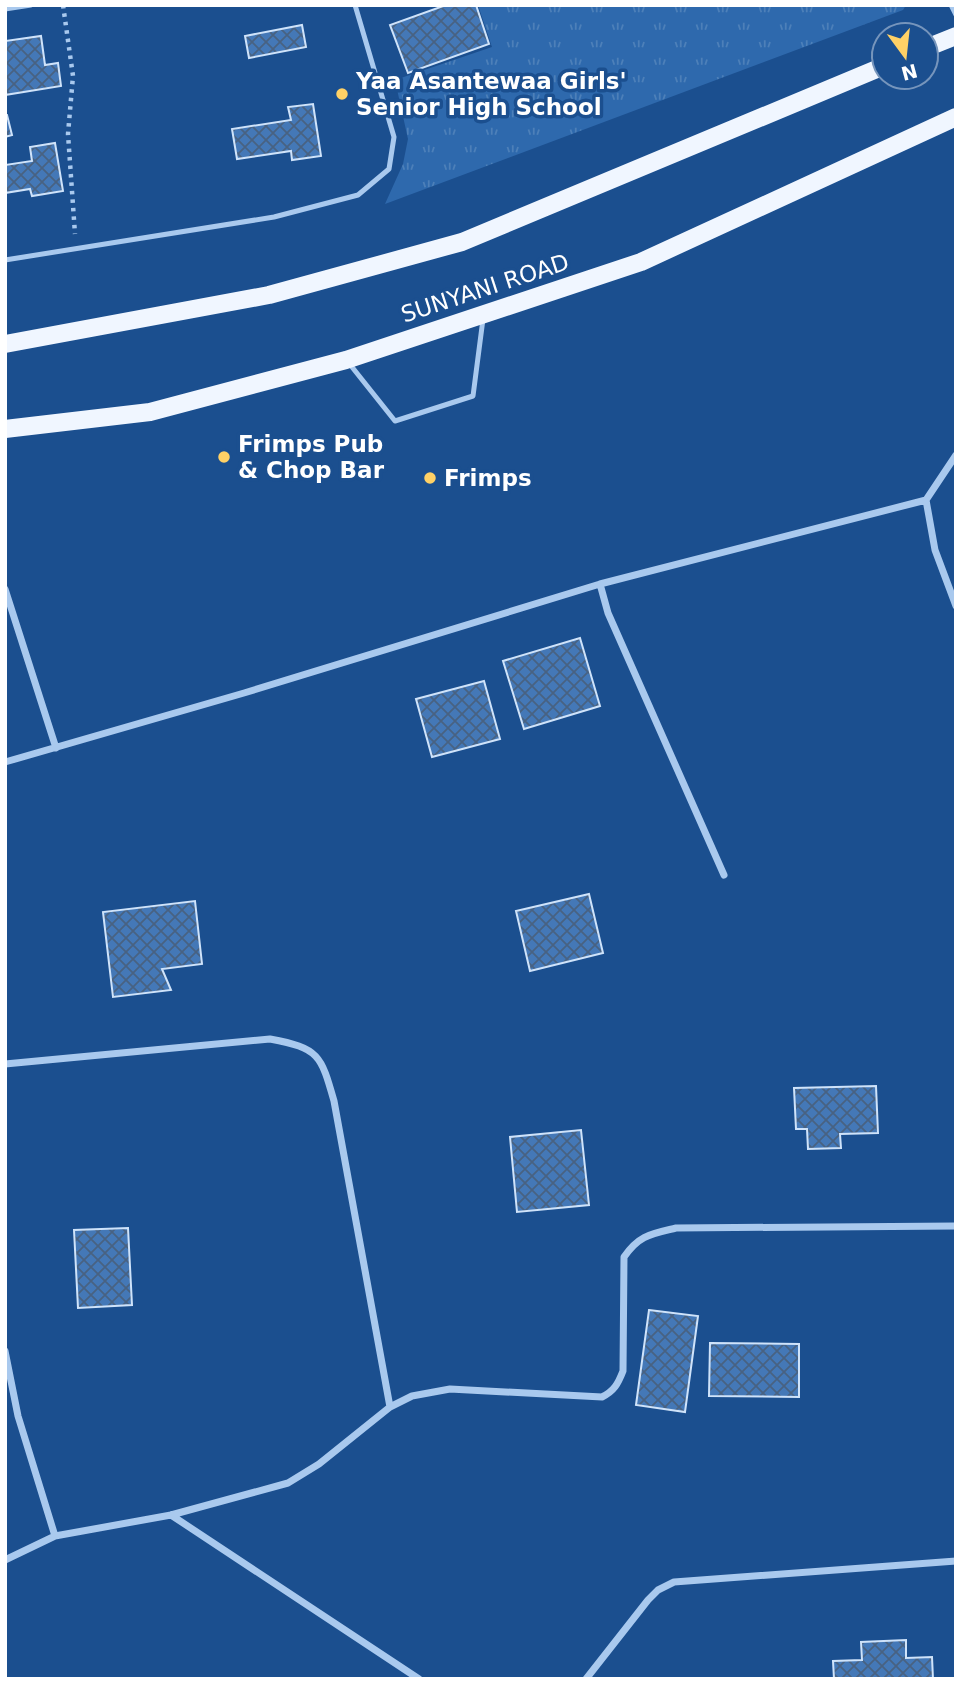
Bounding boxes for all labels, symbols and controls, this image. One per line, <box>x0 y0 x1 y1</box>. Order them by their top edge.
north arrow <box>870 21 940 91</box>
text: N <box>899 60 920 85</box>
place label: Yaa Asantewaa Girls' Senior High School <box>355 68 627 120</box>
marker: Yaa Asantewaa Girls' Senior High School <box>334 86 350 102</box>
street label: SUNYANI ROAD <box>398 249 572 327</box>
place label: Frimps Pub & Chop Bar <box>238 431 385 483</box>
marker: Frimps Pub & Chop Bar <box>216 449 232 465</box>
place label: Frimps <box>444 465 532 491</box>
marker: Frimps <box>422 470 438 486</box>

